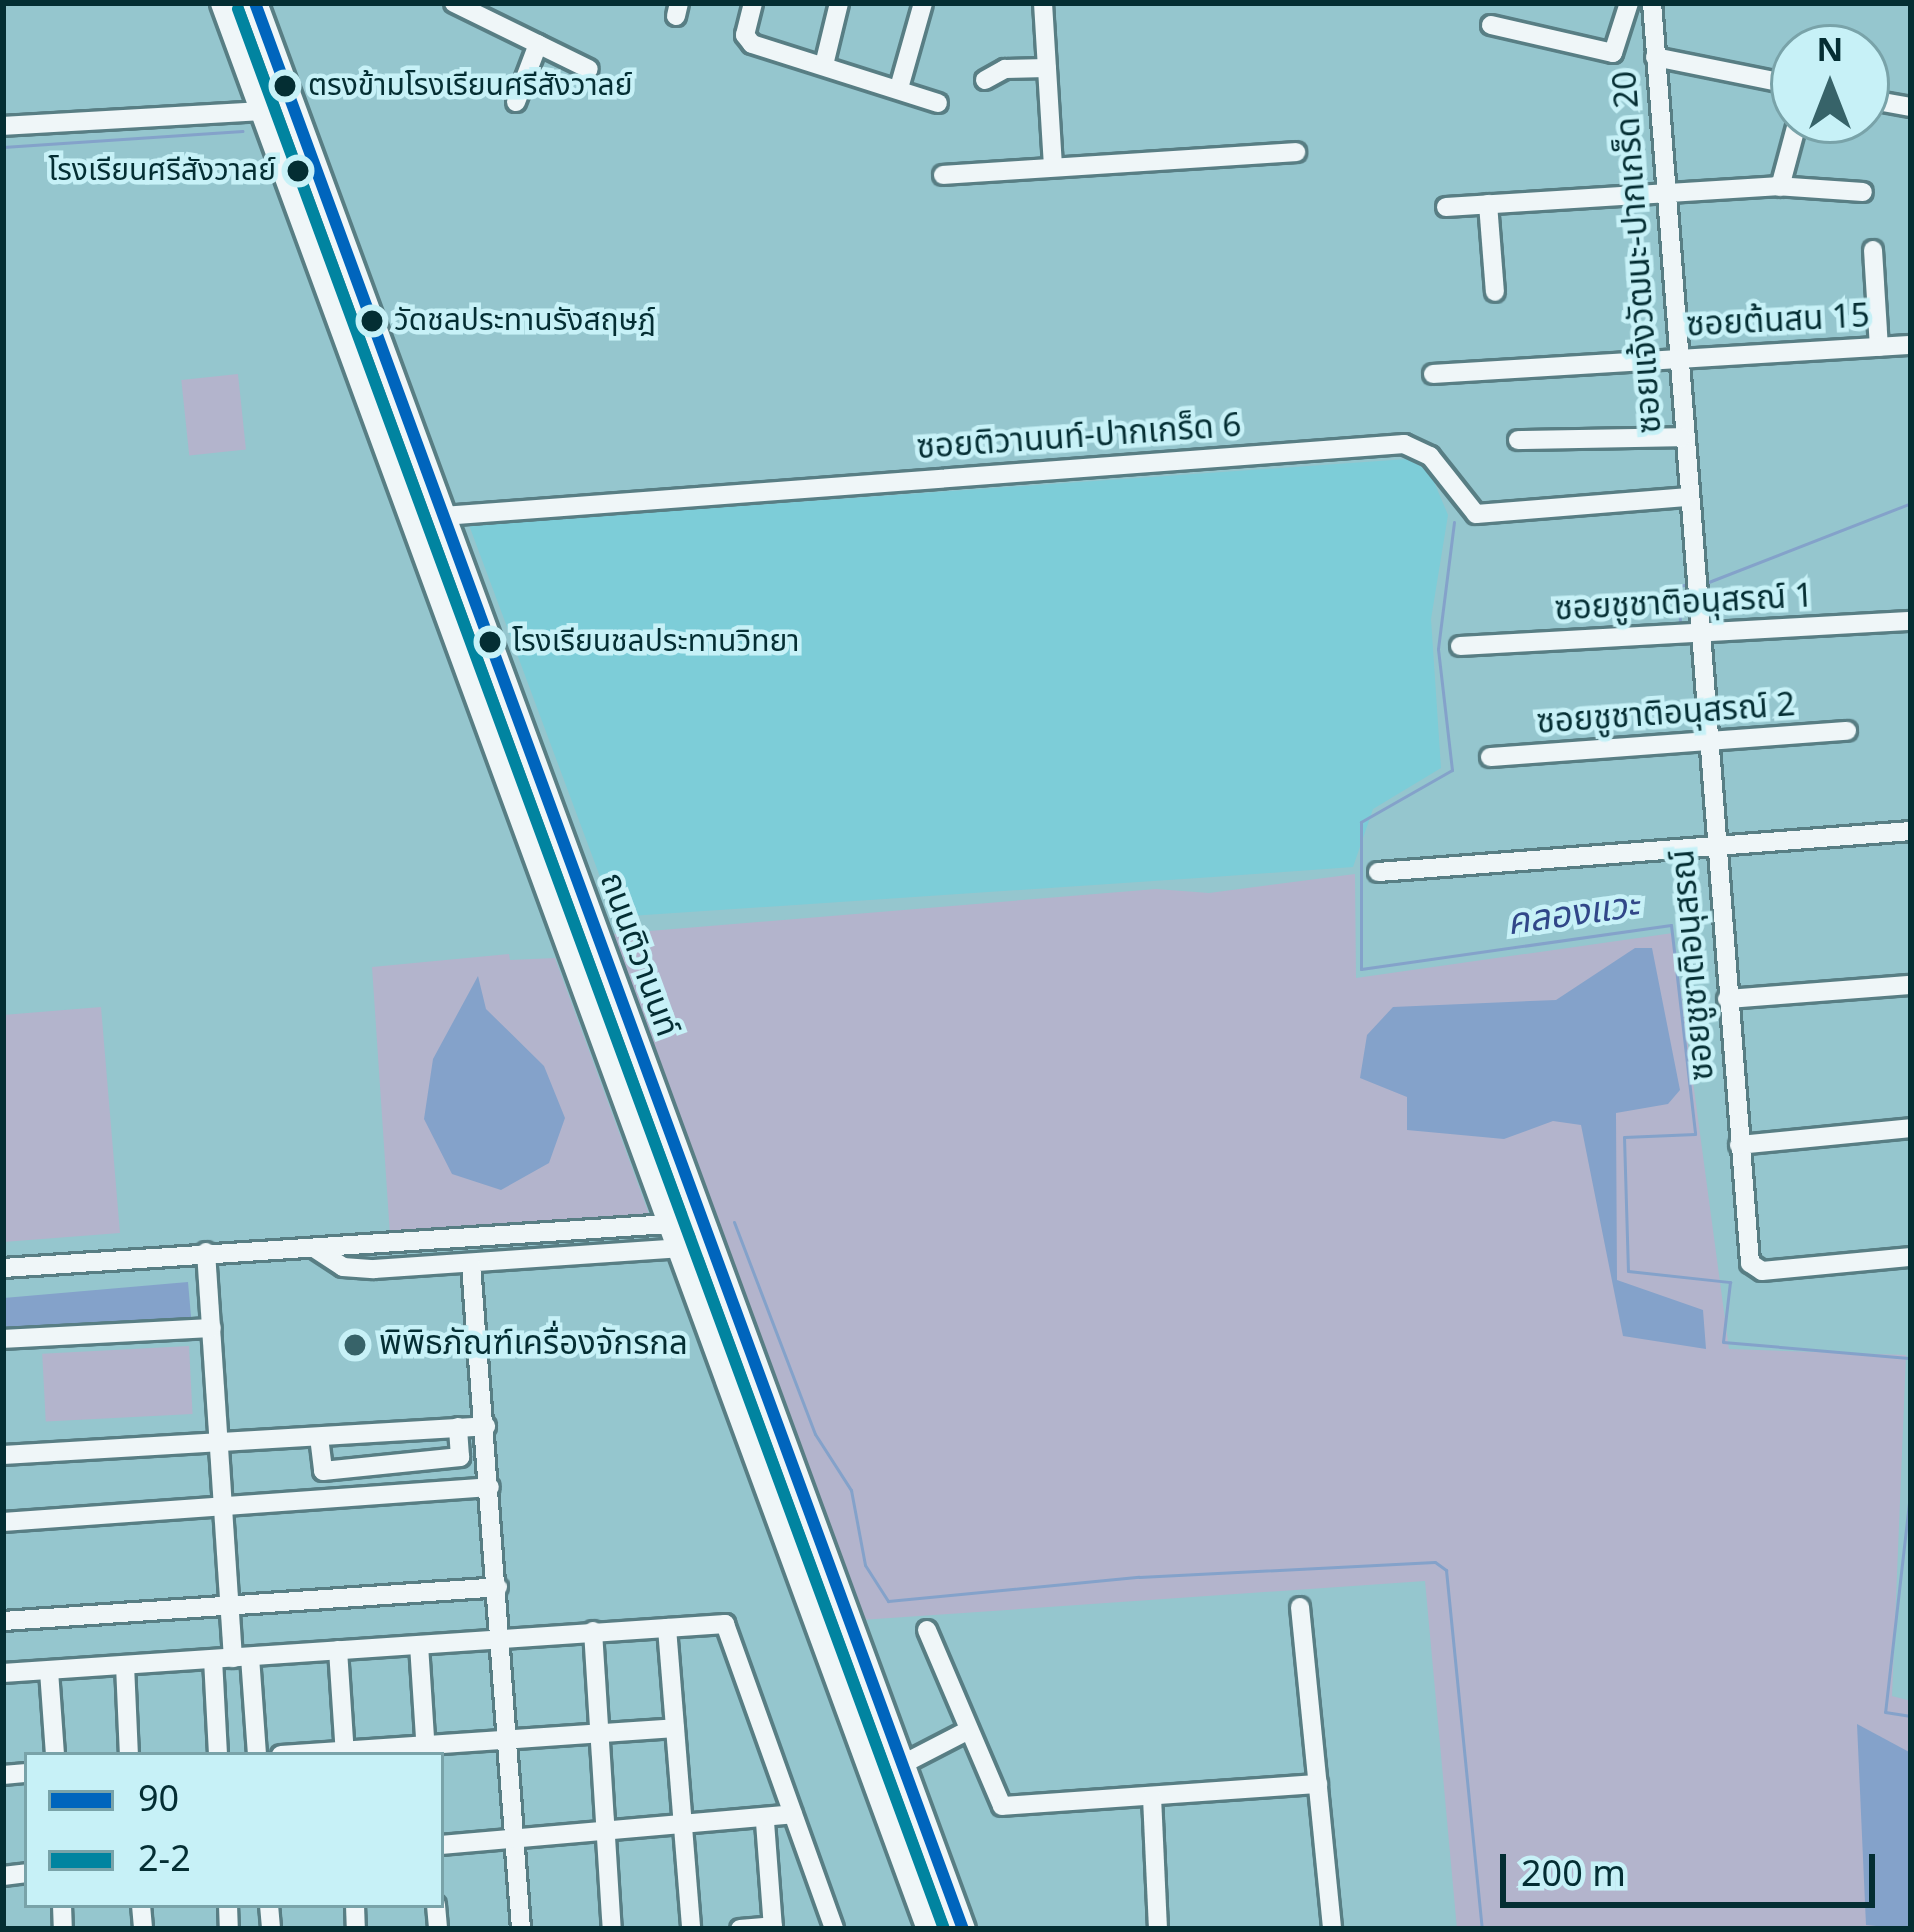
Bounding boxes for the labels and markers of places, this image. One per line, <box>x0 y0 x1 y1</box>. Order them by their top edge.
place label: ตรงข้ามโรงเรียนศรีสังวาลย์ <box>308 68 633 104</box>
marker: ตรงข้ามโรงเรียนศรีสังวาลย์ <box>274 75 296 97</box>
place label: โรงเรียนศรีสังวาลย์ <box>48 153 276 189</box>
marker: โรงเรียนศรีสังวาลย์ <box>287 160 309 182</box>
place label: วัดชลประทานรังสฤษฎ์ <box>394 303 656 339</box>
marker: วัดชลประทานรังสฤษฎ์ <box>361 310 383 332</box>
place label: โรงเรียนชลประทานวิทยา <box>512 624 800 660</box>
marker: โรงเรียนชลประทานวิทยา <box>479 631 501 653</box>
place label: พิพิธภัณฑ์เครื่องจักรกล <box>379 1325 688 1365</box>
marker: พิพิธภัณฑ์เครื่องจักรกล <box>342 1332 368 1358</box>

